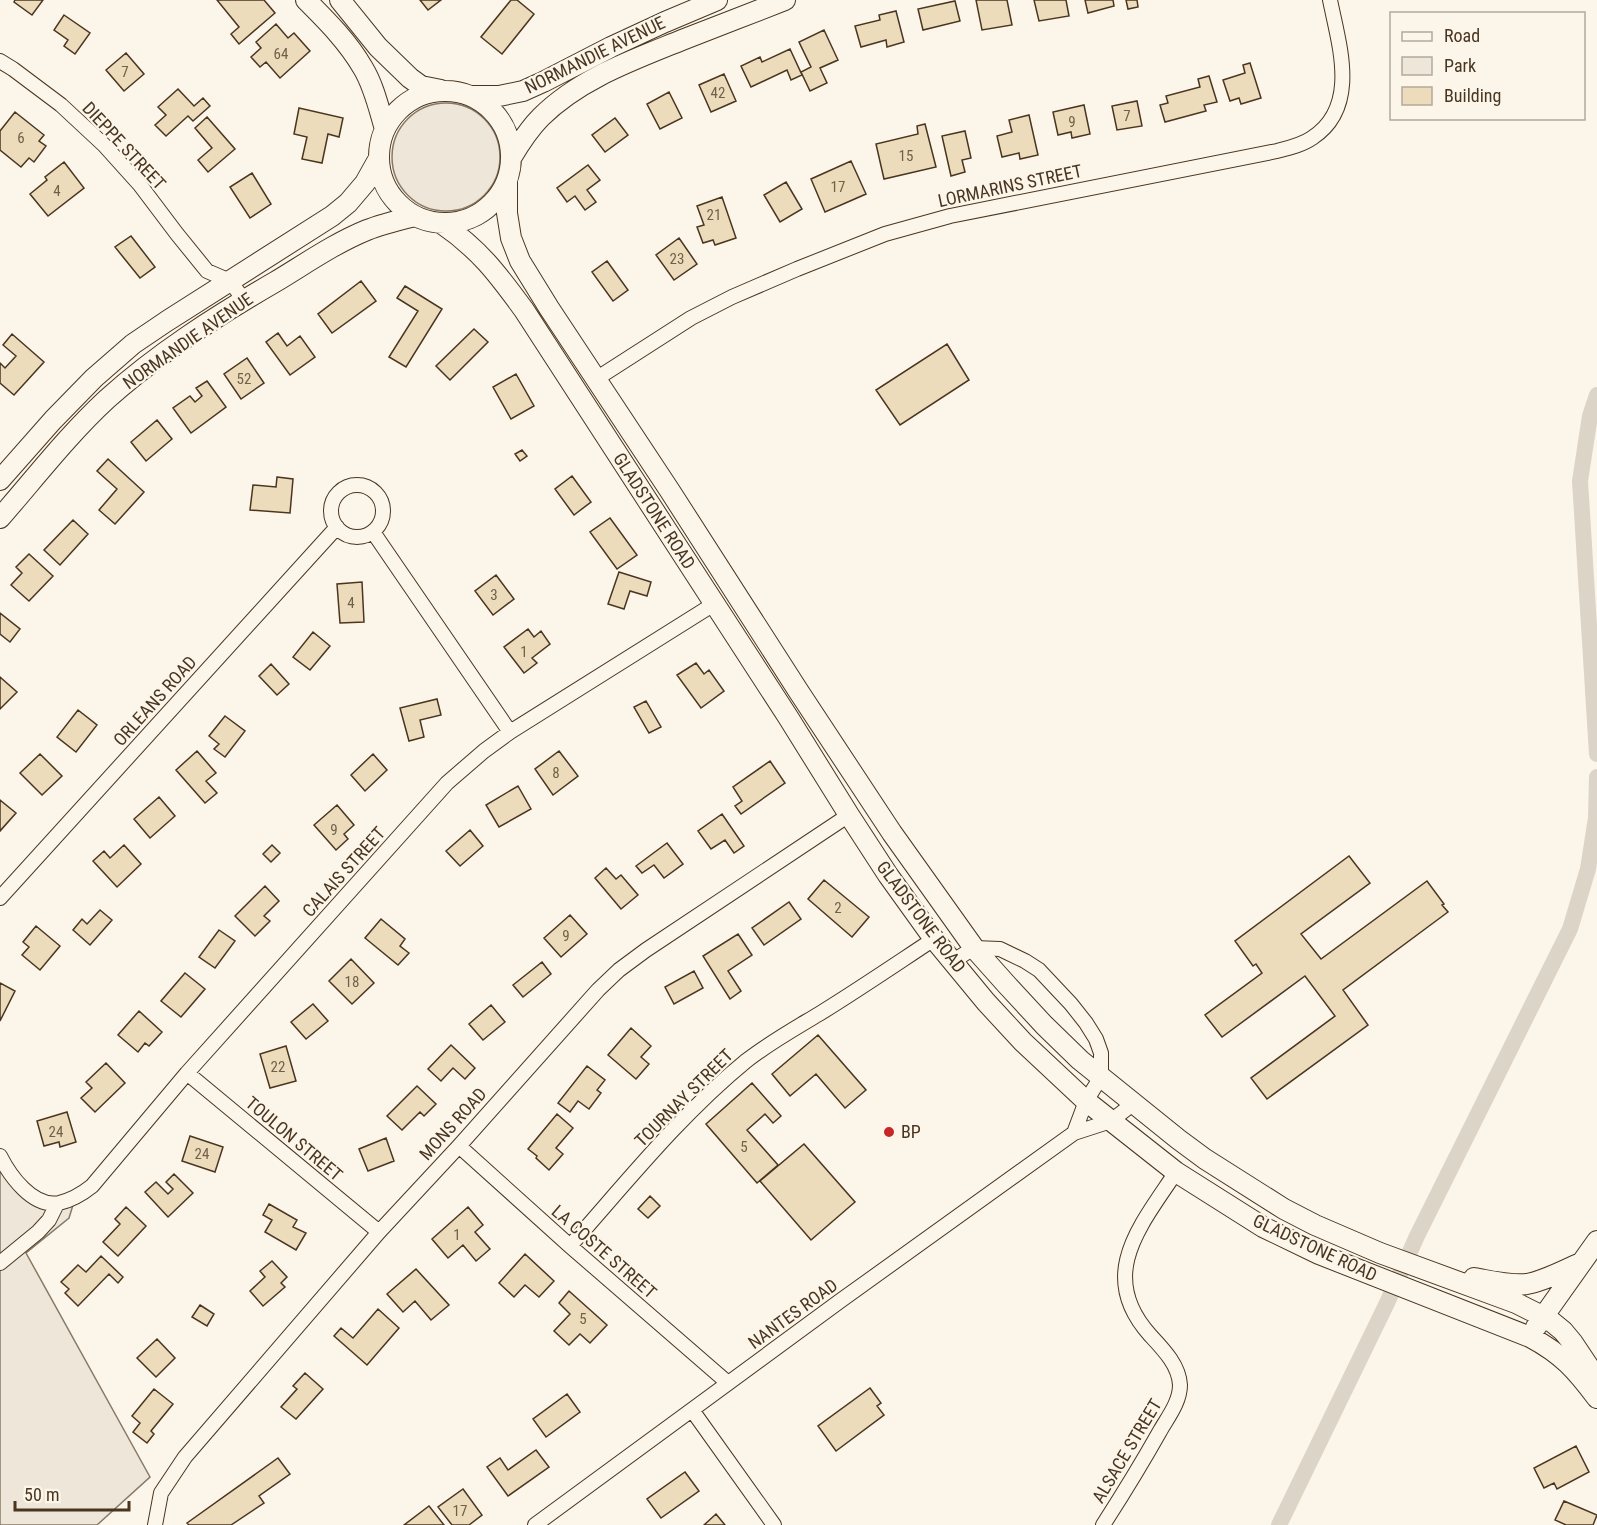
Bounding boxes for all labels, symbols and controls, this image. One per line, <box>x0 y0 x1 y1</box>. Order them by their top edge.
street label: NORMANDIE AVENUE <box>521 11 668 98</box>
legend <box>1390 12 1585 120</box>
text: Road <box>1444 25 1480 46</box>
house number: 64 <box>274 45 288 63</box>
text: Park <box>1444 55 1476 76</box>
house number: 7 <box>121 63 129 81</box>
house number: 42 <box>711 84 725 102</box>
text: Building <box>1444 85 1501 106</box>
street label: DIEPPE STREET <box>78 97 170 194</box>
house number: 7 <box>1123 107 1131 125</box>
house number: 9 <box>1068 113 1076 131</box>
house number: 6 <box>17 129 25 147</box>
house number: 15 <box>899 147 913 165</box>
street label: LORMARINS STREET <box>936 160 1084 211</box>
house number: 17 <box>831 178 845 196</box>
house number: 4 <box>53 182 61 200</box>
house number: 21 <box>707 206 721 224</box>
house number: 23 <box>670 250 684 268</box>
street label: NORMANDIE AVENUE <box>119 288 257 393</box>
house number: 52 <box>237 370 251 388</box>
street label: GLADSTONE ROAD <box>609 449 700 573</box>
house number: 3 <box>490 586 498 604</box>
house number: 4 <box>347 594 355 612</box>
house number: 1 <box>520 643 528 661</box>
street label: ORLEANS ROAD <box>109 651 200 750</box>
house number: 8 <box>552 764 560 782</box>
house number: 9 <box>330 821 338 839</box>
street label: CALAIS STREET <box>298 823 389 921</box>
street label: GLADSTONE ROAD <box>873 857 970 977</box>
house number: 2 <box>834 899 842 917</box>
house number: 9 <box>562 927 570 945</box>
house number: 18 <box>345 973 359 991</box>
street label: TOURNAY STREET <box>630 1044 737 1151</box>
house number: 22 <box>271 1058 285 1076</box>
street label: MONS ROAD <box>415 1083 491 1164</box>
street label: TOULON STREET <box>242 1092 347 1185</box>
place label: BP <box>901 1121 921 1142</box>
house number: 24 <box>49 1123 63 1141</box>
marker: BP <box>882 1125 896 1139</box>
house number: 5 <box>740 1138 748 1156</box>
house number: 24 <box>195 1145 209 1163</box>
street label: LA COSTE STREET <box>548 1200 661 1303</box>
street label: GLADSTONE ROAD <box>1250 1210 1381 1285</box>
house number: 1 <box>453 1226 461 1244</box>
street label: NANTES ROAD <box>744 1274 841 1353</box>
house number: 5 <box>579 1310 587 1328</box>
street label: ALSACE STREET <box>1087 1395 1166 1507</box>
scale bar <box>15 1474 129 1512</box>
text: 50 m <box>24 1484 59 1505</box>
house number: 17 <box>453 1502 467 1520</box>

